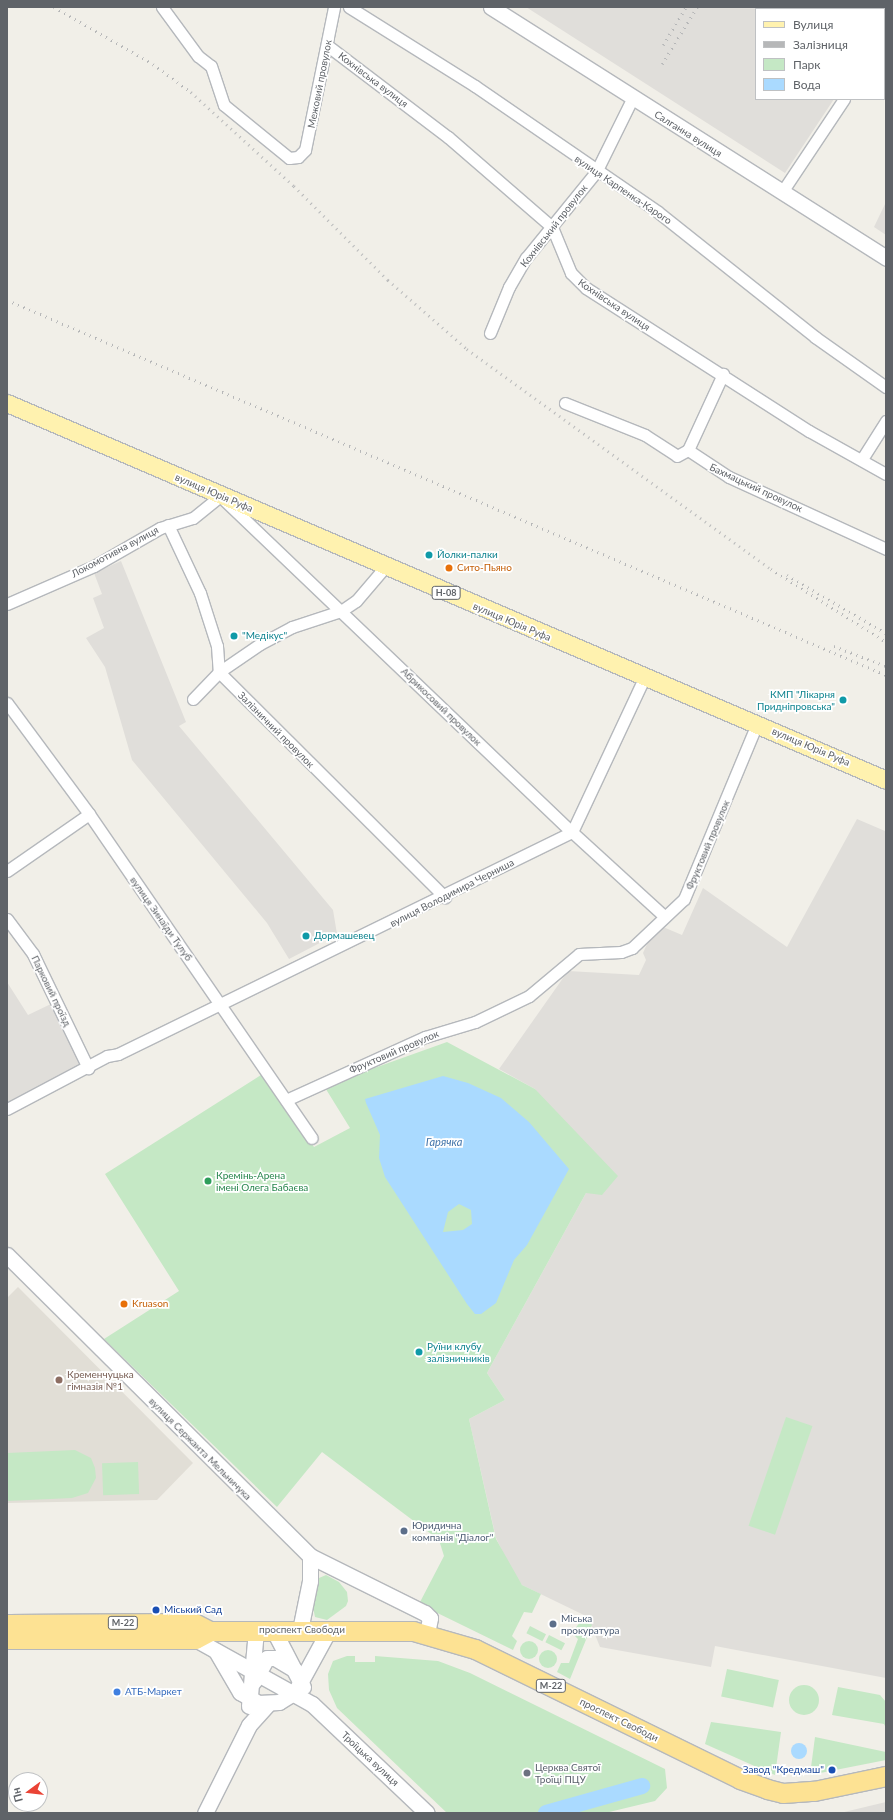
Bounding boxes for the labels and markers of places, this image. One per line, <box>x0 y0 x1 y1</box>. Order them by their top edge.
place label: Йолки-палки <box>437 549 498 561</box>
marker: Йолки-палки <box>424 550 434 560</box>
place label: Сито-Пьяно <box>457 562 512 574</box>
marker: Сито-Пьяно <box>444 563 454 573</box>
place label: "Медікус" <box>242 630 287 642</box>
marker: "Медікус" <box>229 631 239 641</box>
place label: КМП "Лікарня Придніпровська" <box>757 688 835 712</box>
marker: КМП "Лікарня Придніпровська" <box>838 695 848 705</box>
place label: Дормашевец <box>314 930 375 942</box>
marker: Дормашевец <box>301 931 311 941</box>
place label: Кремінь-Арена імені Олега Бабаєва <box>216 1169 308 1192</box>
marker: Кремінь-Арена імені Олега Бабаєва <box>203 1176 213 1186</box>
place label: Kruason <box>132 1298 168 1310</box>
marker: Kruason <box>119 1299 129 1309</box>
place label: Руїни клубу залізничників <box>427 1340 490 1364</box>
marker: Руїни клубу залізничників <box>414 1347 424 1357</box>
place label: Кременчуцька гімназія №1 <box>67 1368 134 1392</box>
marker: Кременчуцька гімназія №1 <box>54 1375 64 1385</box>
place label: Юридична компанія "Діалог" <box>412 1519 493 1542</box>
marker: Юридична компанія "Діалог" <box>399 1526 409 1536</box>
place label: Міський Сад <box>164 1604 222 1616</box>
marker: Міський Сад <box>151 1605 161 1615</box>
place label: Міська прокуратура <box>561 1612 619 1636</box>
marker: Міська прокуратура <box>548 1619 558 1629</box>
place label: АТБ-Маркет <box>125 1686 182 1698</box>
marker: АТБ-Маркет <box>112 1687 122 1697</box>
place label: Церква Святої Троїці ПЦУ <box>535 1761 600 1784</box>
place label: Завод "Кредмаш" <box>743 1764 824 1776</box>
marker: Завод "Кредмаш" <box>827 1765 837 1775</box>
marker: Церква Святої Троїці ПЦУ <box>522 1768 532 1778</box>

